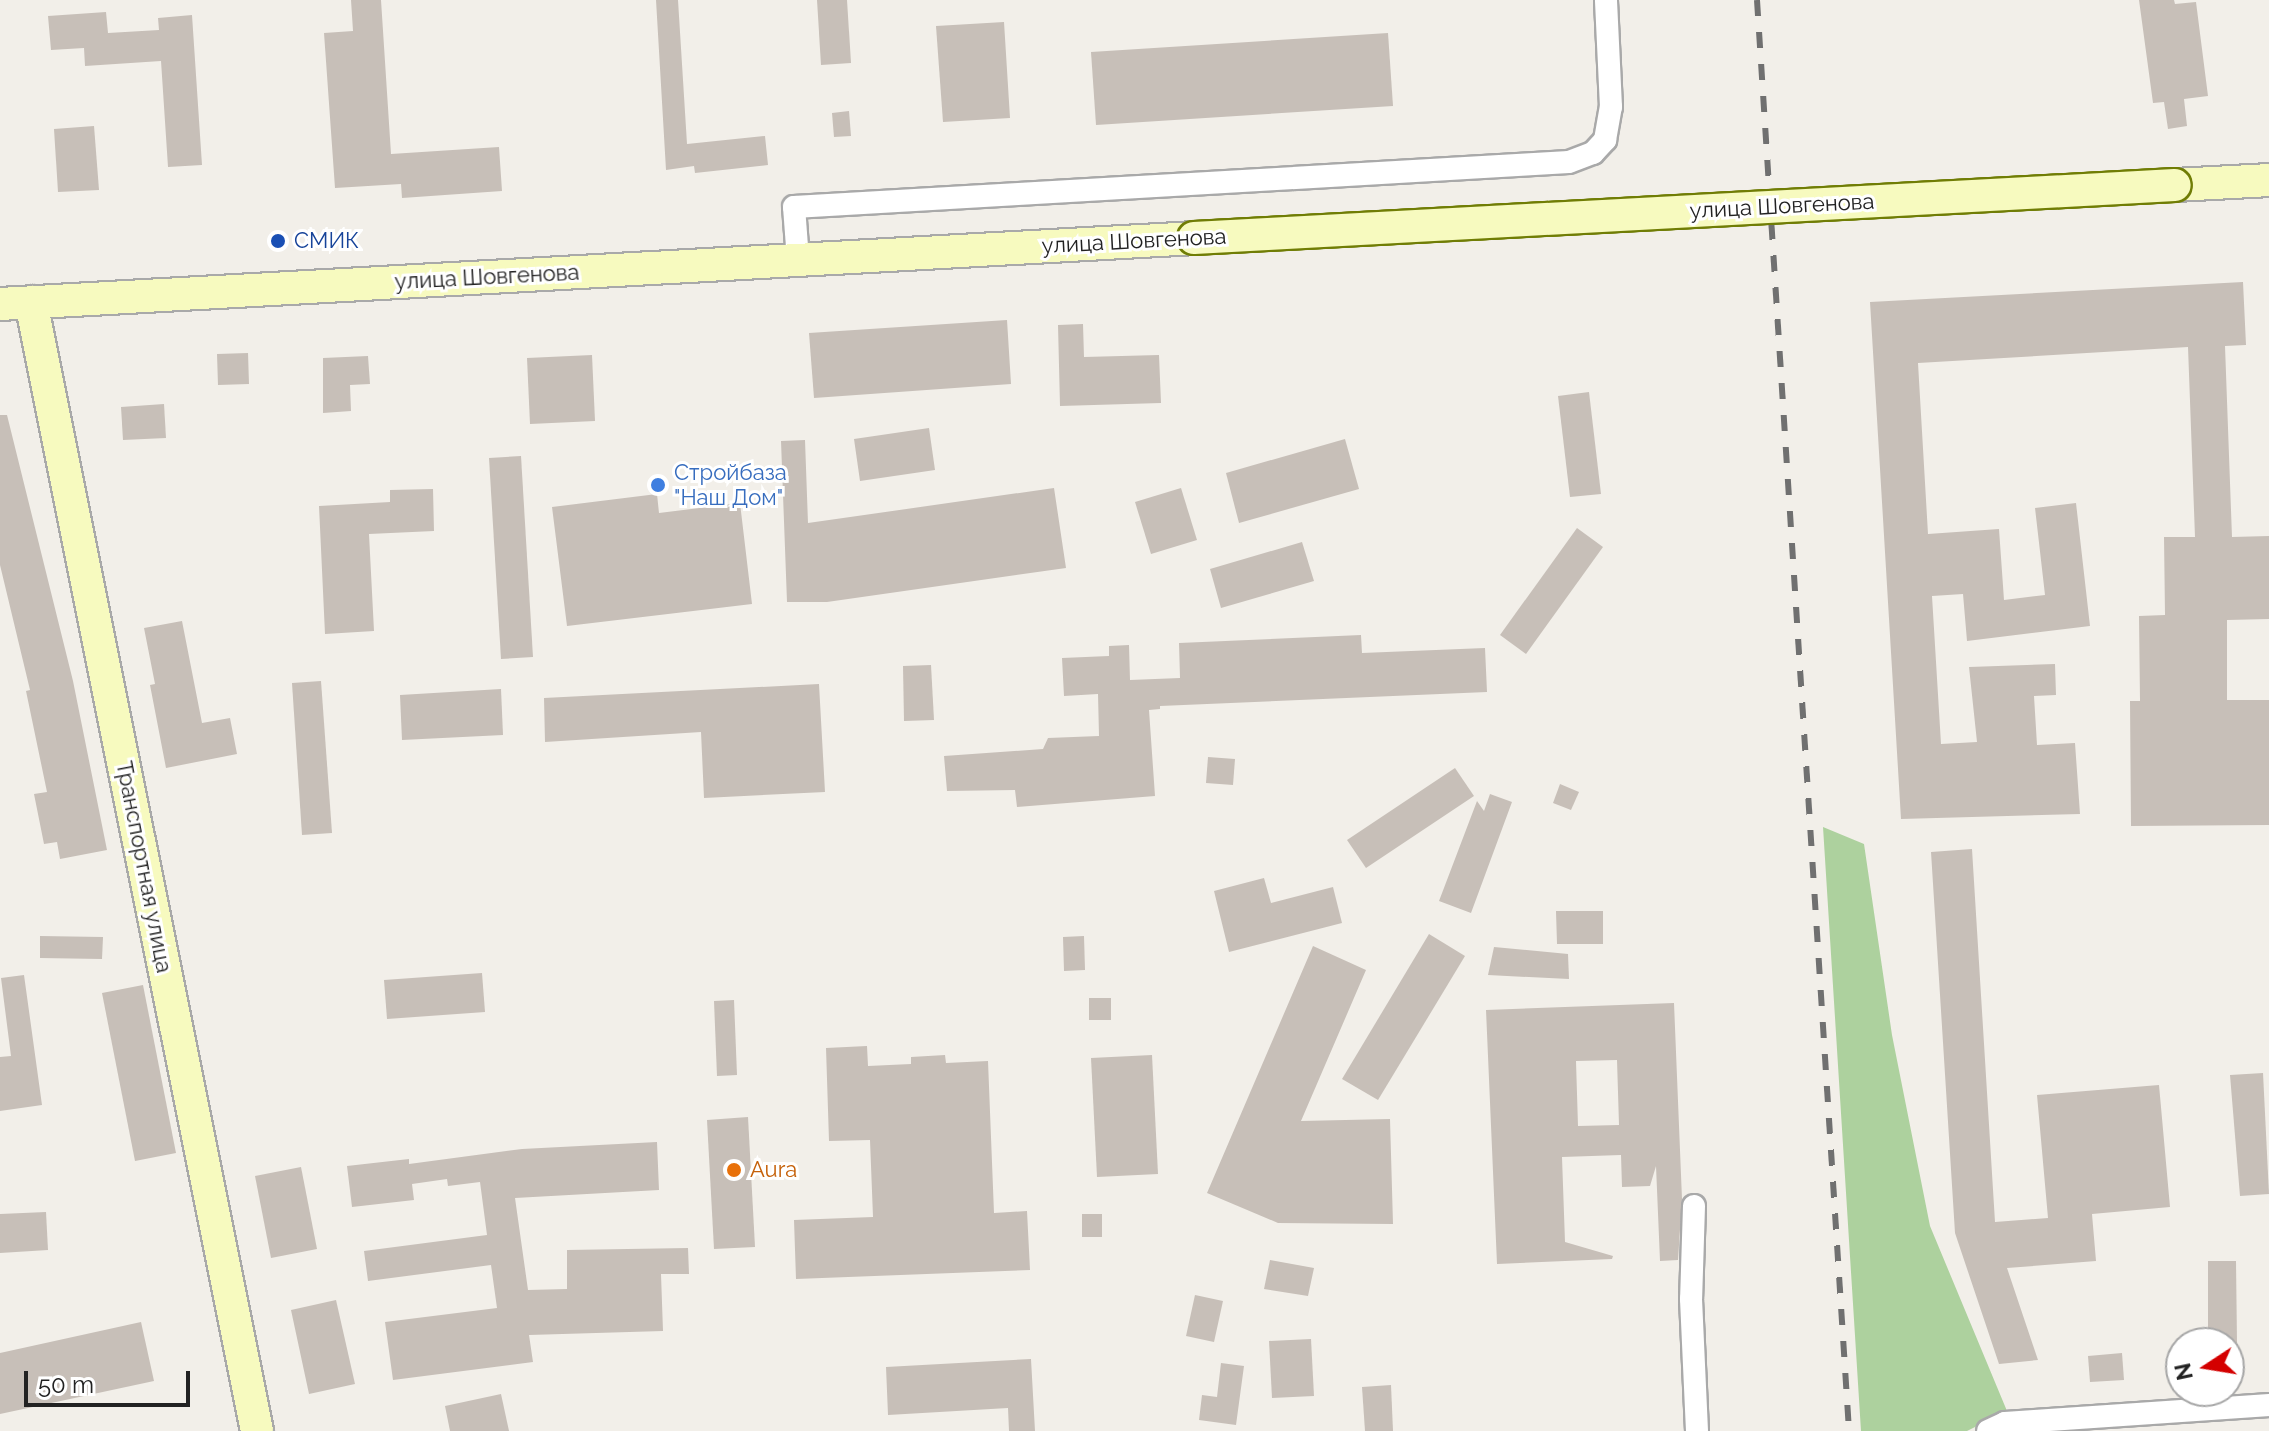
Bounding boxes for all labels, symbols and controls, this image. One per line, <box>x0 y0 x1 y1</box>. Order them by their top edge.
street label: улица Шовгенова <box>1689 188 1875 224</box>
street label: улица Шовгенова <box>1041 223 1227 259</box>
place label: СМИК <box>294 228 359 254</box>
marker: СМИК <box>269 232 287 250</box>
street label: улица Шовгенова <box>394 259 580 295</box>
place label: Стройбаза "Наш Дом" <box>674 459 787 510</box>
marker: Стройбаза "Наш Дом" <box>649 476 667 494</box>
street label: Транспортная улица <box>110 759 178 975</box>
place label: Aura <box>750 1157 797 1183</box>
marker: Aura <box>725 1161 743 1179</box>
north arrow <box>2165 1327 2245 1407</box>
scale bar <box>28 1355 194 1405</box>
text: N <box>2169 1361 2198 1382</box>
text: 50 m <box>38 1370 94 1399</box>

